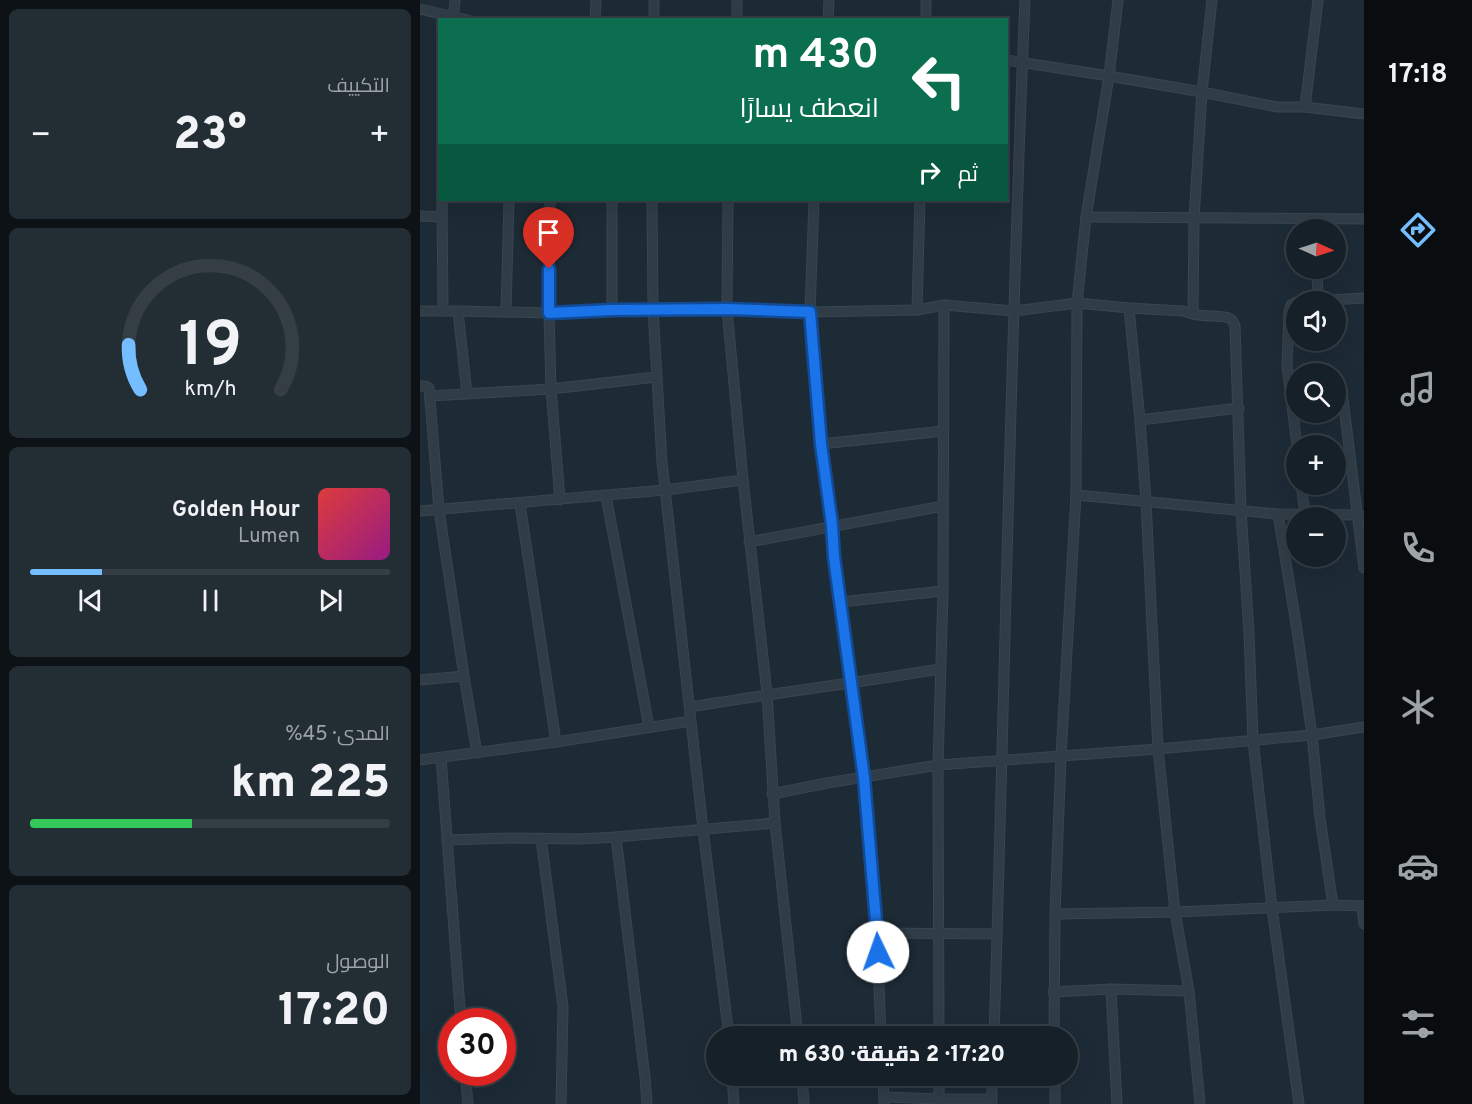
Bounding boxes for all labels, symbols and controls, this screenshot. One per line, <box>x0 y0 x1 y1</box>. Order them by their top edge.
text: 430 m <box>753 30 879 83</box>
icon: left <box>900 42 978 120</box>
text: 17:18 <box>1388 58 1448 92</box>
text: التكييف <box>327 74 390 100</box>
text: انعطف يسارًا <box>740 93 879 127</box>
text: 23° <box>173 108 247 165</box>
text: − <box>30 116 51 158</box>
text: + <box>369 116 390 158</box>
icon: right <box>913 156 946 189</box>
text: ثم <box>958 162 978 189</box>
pin <box>523 207 574 269</box>
icon: directions <box>1397 209 1439 251</box>
icon: arrive <box>532 216 565 249</box>
north arrow <box>1286 219 1346 279</box>
map controls <box>1286 219 1346 567</box>
button: sound <box>1286 291 1346 351</box>
text: 19 <box>178 309 242 388</box>
button: search <box>1286 363 1346 423</box>
icon: music <box>1397 368 1439 410</box>
text: km/h <box>184 376 236 403</box>
button: + <box>1286 435 1346 495</box>
text: Golden Hour <box>172 497 300 524</box>
button: − <box>1286 507 1346 567</box>
text: Lumen <box>238 524 300 550</box>
icon: phone <box>1397 527 1439 569</box>
icon: previous <box>74 584 107 617</box>
icon: pause <box>194 584 227 617</box>
icon: next <box>314 584 347 617</box>
icon: climate <box>1397 686 1439 728</box>
text: المدى · 45% <box>285 722 390 748</box>
text: 225 km <box>231 756 390 813</box>
icon: car <box>1397 845 1439 887</box>
position arrow <box>846 920 910 984</box>
text: الوصول <box>326 950 390 976</box>
text: 17:20 <box>278 984 390 1041</box>
icon: filters <box>1397 1003 1439 1045</box>
speed limit sign: 30 <box>438 1008 516 1086</box>
text: 17:20 · 2 دقيقة · 630 m <box>779 1042 1005 1069</box>

